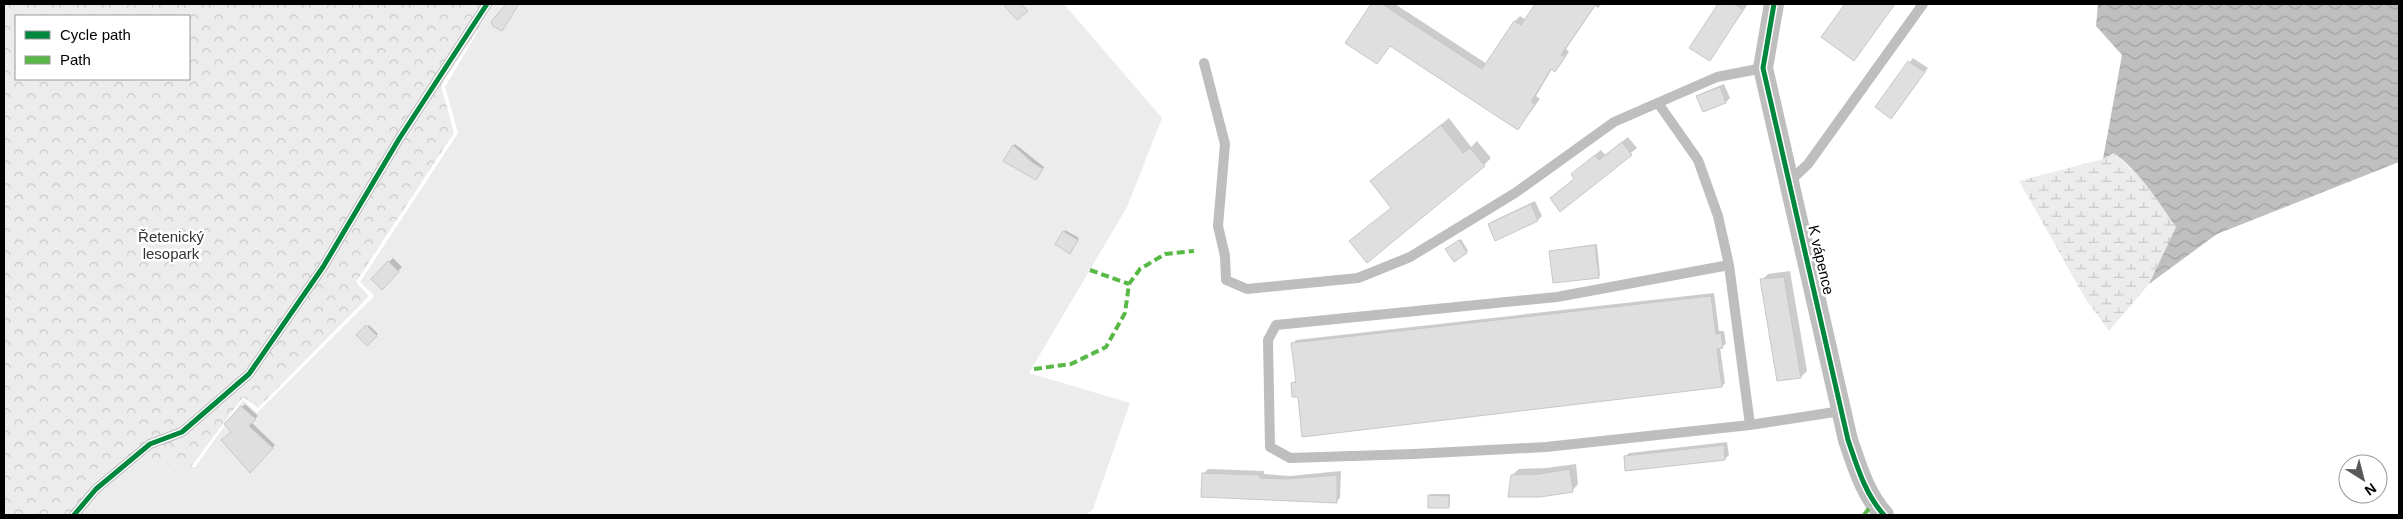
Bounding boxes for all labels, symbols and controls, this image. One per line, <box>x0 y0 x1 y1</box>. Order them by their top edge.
legend <box>15 15 190 80</box>
text: Cycle path <box>60 26 131 43</box>
text: Path <box>60 51 91 68</box>
street label: K vápence <box>1805 223 1838 296</box>
park label: Řetenický lesopark <box>138 228 204 262</box>
north arrow <box>2338 454 2388 504</box>
text: N <box>2362 480 2379 499</box>

